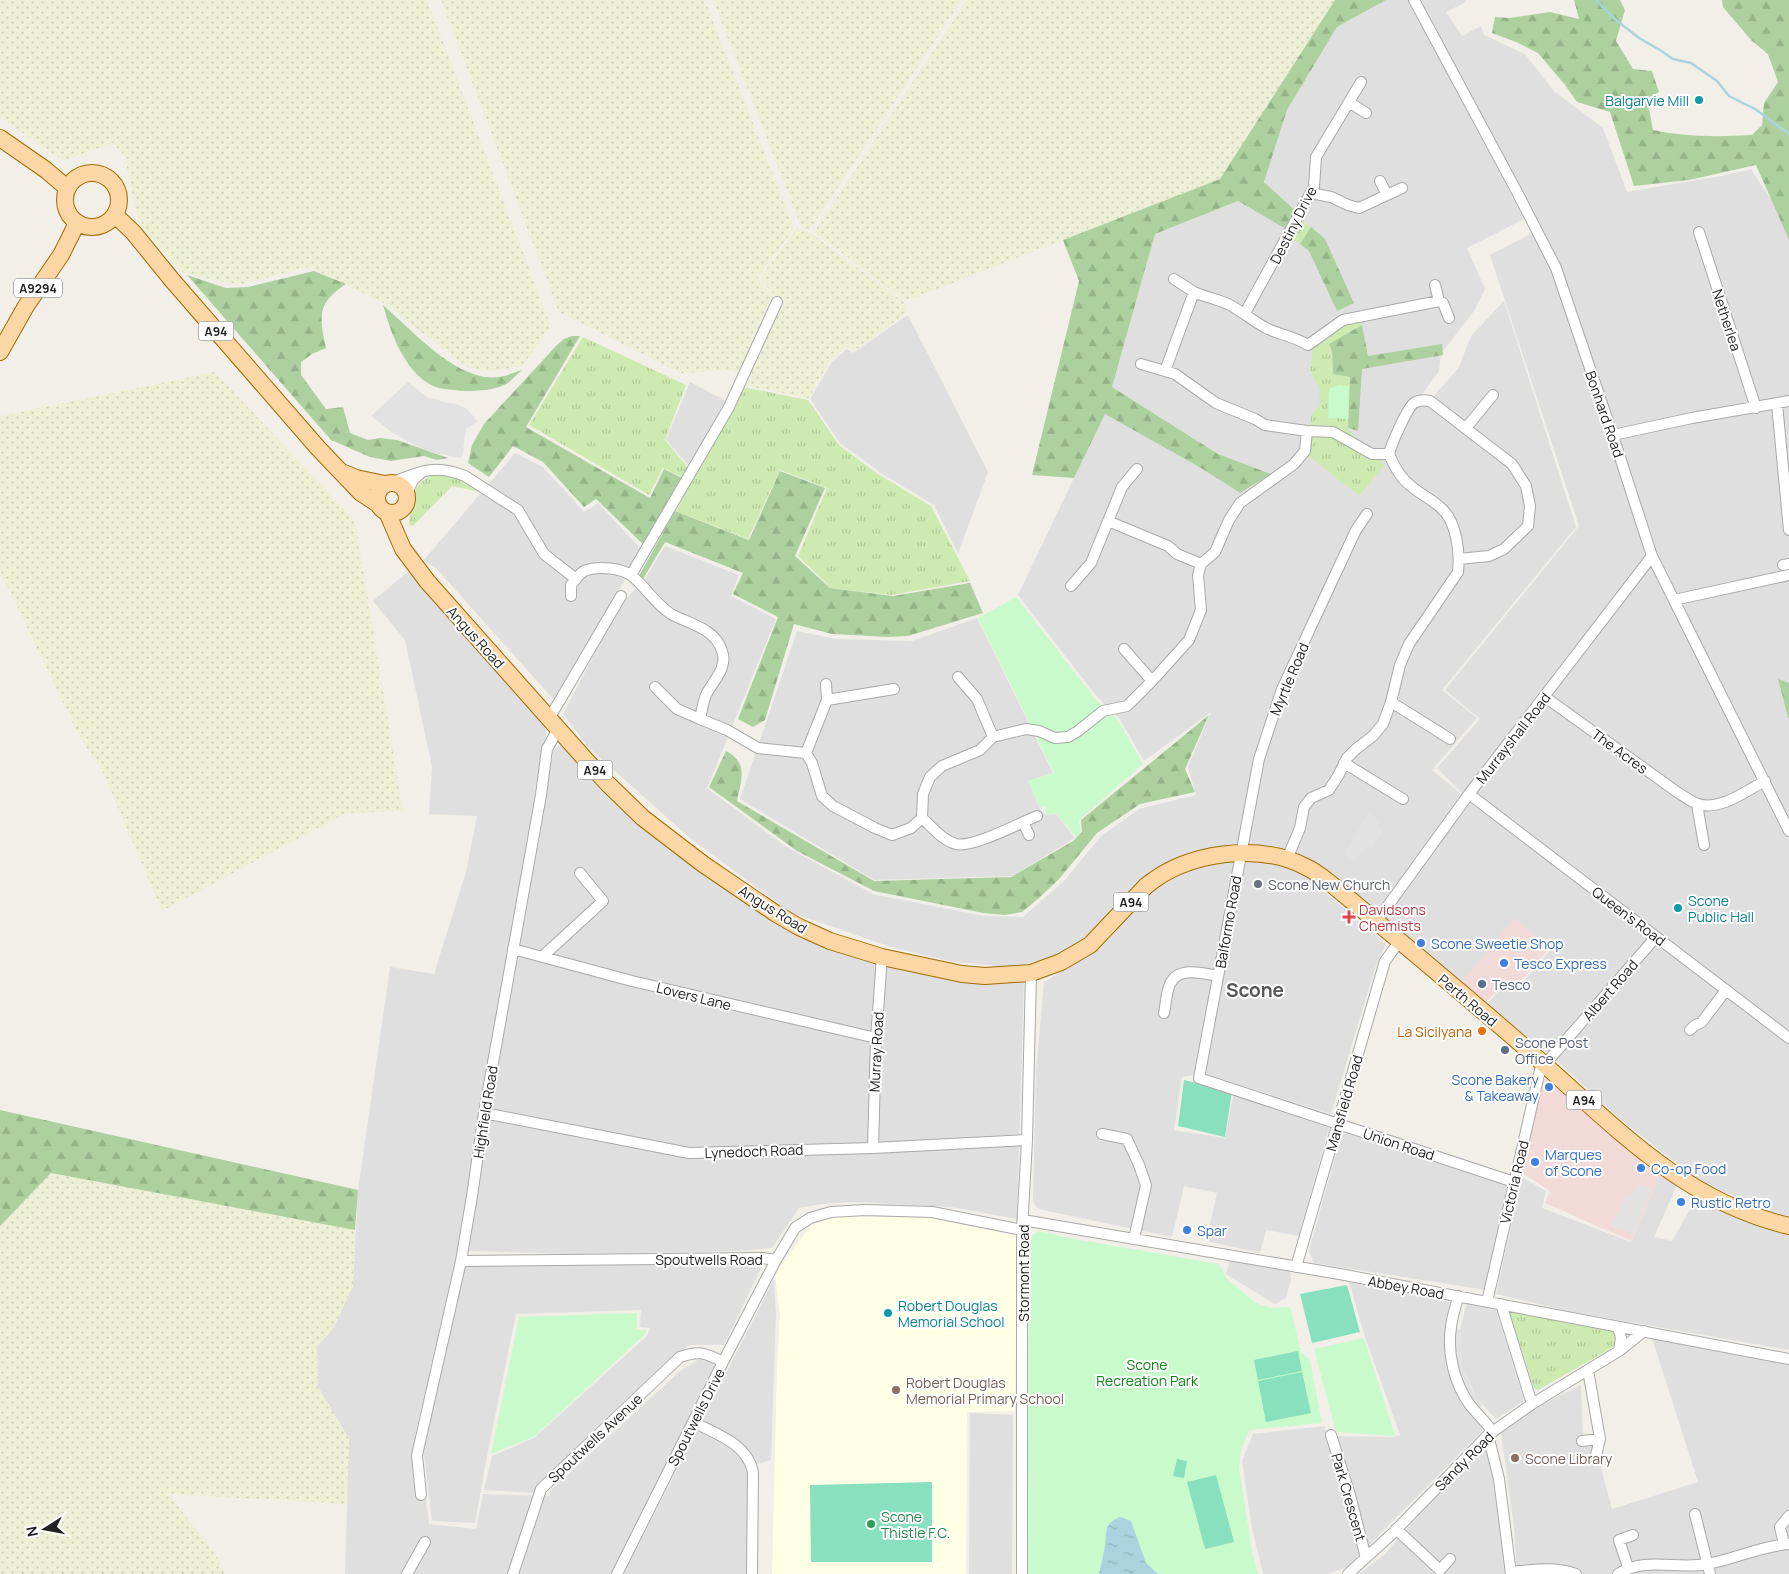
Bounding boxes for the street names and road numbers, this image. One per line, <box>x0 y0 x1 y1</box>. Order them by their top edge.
street label: Destiny Drive <box>1265 183 1321 267</box>
road number: A9294 <box>14 278 62 298</box>
street label: Netherlea <box>1708 287 1746 353</box>
road number: A94 <box>198 322 234 341</box>
street label: Bonhard Road <box>1581 368 1629 460</box>
street label: Angus Road <box>443 602 509 672</box>
street label: Myrtle Road <box>1265 640 1313 718</box>
street label: Murrayshall Road <box>1471 689 1555 787</box>
street label: The Acres <box>1588 724 1652 778</box>
road number: A94 <box>578 760 612 780</box>
street label: Balformo Road <box>1211 874 1245 970</box>
street label: Angus Road <box>735 881 811 937</box>
street label: Queen's Road <box>1588 882 1670 950</box>
road number: A94 <box>1114 892 1148 912</box>
street label: Albert Road <box>1578 955 1642 1025</box>
street label: Perth Road <box>1434 970 1502 1030</box>
street label: Lovers Lane <box>655 978 733 1014</box>
street label: Murray Road <box>864 1011 888 1093</box>
street label: Mansfield Road <box>1321 1053 1367 1153</box>
street label: Highfield Road <box>468 1064 502 1160</box>
road number: A94 <box>1566 1090 1602 1110</box>
street label: Union Road <box>1361 1124 1437 1164</box>
street label: Victoria Road <box>1495 1139 1533 1225</box>
street label: Lynedoch Road <box>704 1140 804 1162</box>
street label: Stormont Road <box>1014 1224 1033 1322</box>
street label: Spoutwells Road <box>655 1250 763 1269</box>
street label: Abbey Road <box>1367 1271 1445 1303</box>
street label: Spoutwells Drive <box>663 1365 729 1469</box>
street label: Spoutwells Avenue <box>544 1389 646 1487</box>
street label: Sandy Road <box>1430 1427 1498 1495</box>
street label: Park Crescent <box>1327 1451 1371 1544</box>

